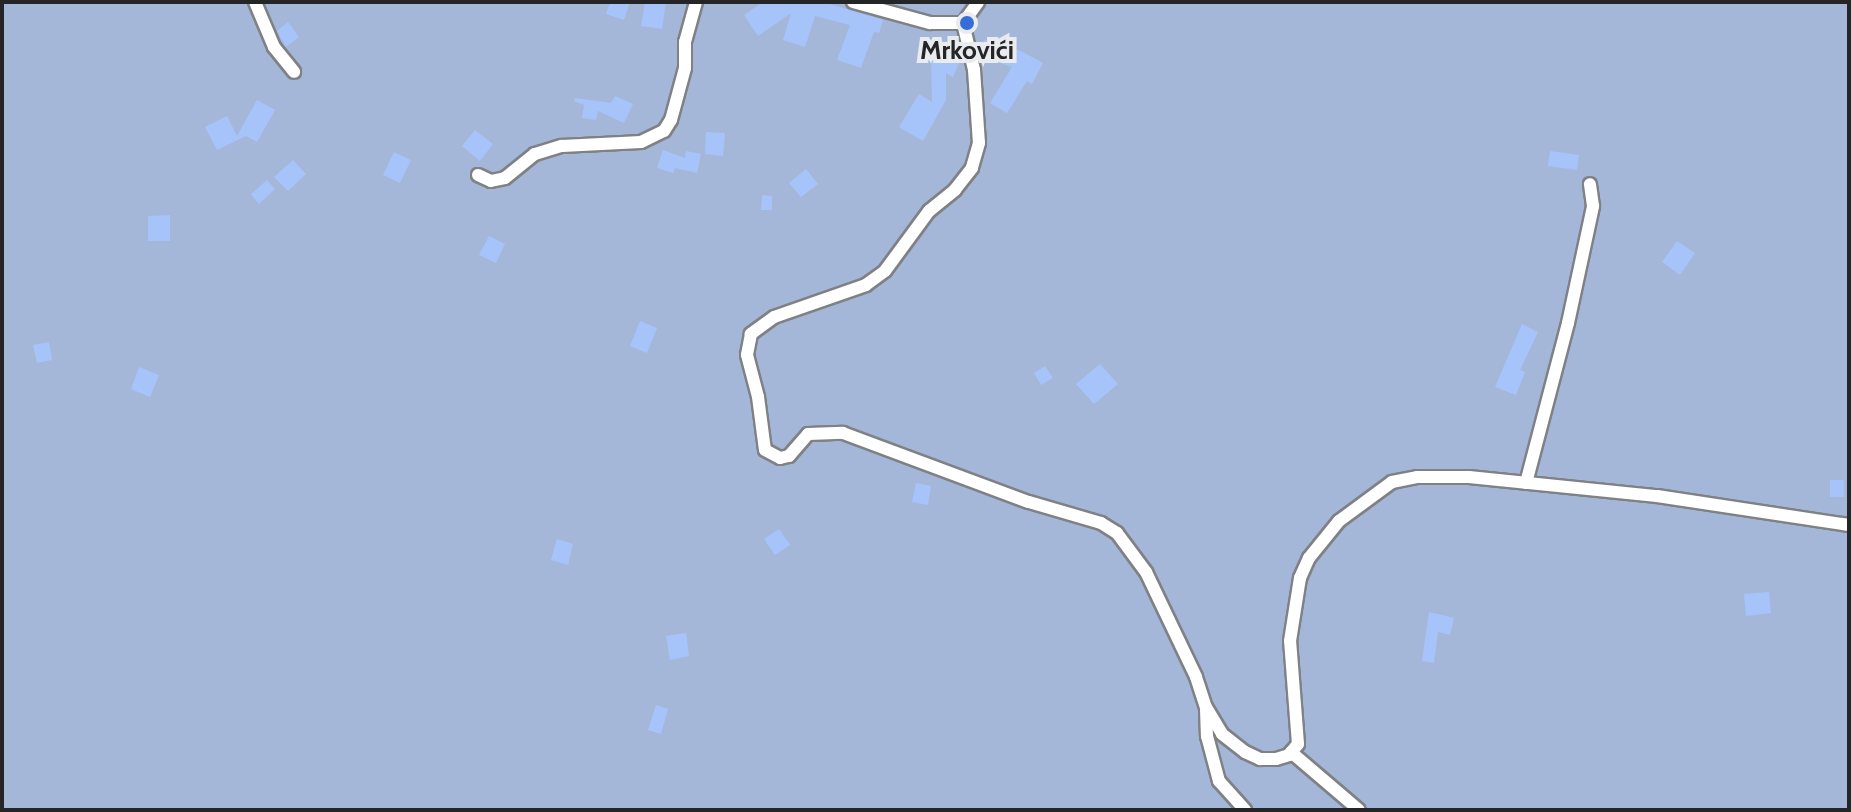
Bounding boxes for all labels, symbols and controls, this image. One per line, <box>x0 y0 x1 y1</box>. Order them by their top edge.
marker: Mrkovići <box>958 14 976 32</box>
place label: Mrkovići <box>920 35 1014 67</box>

